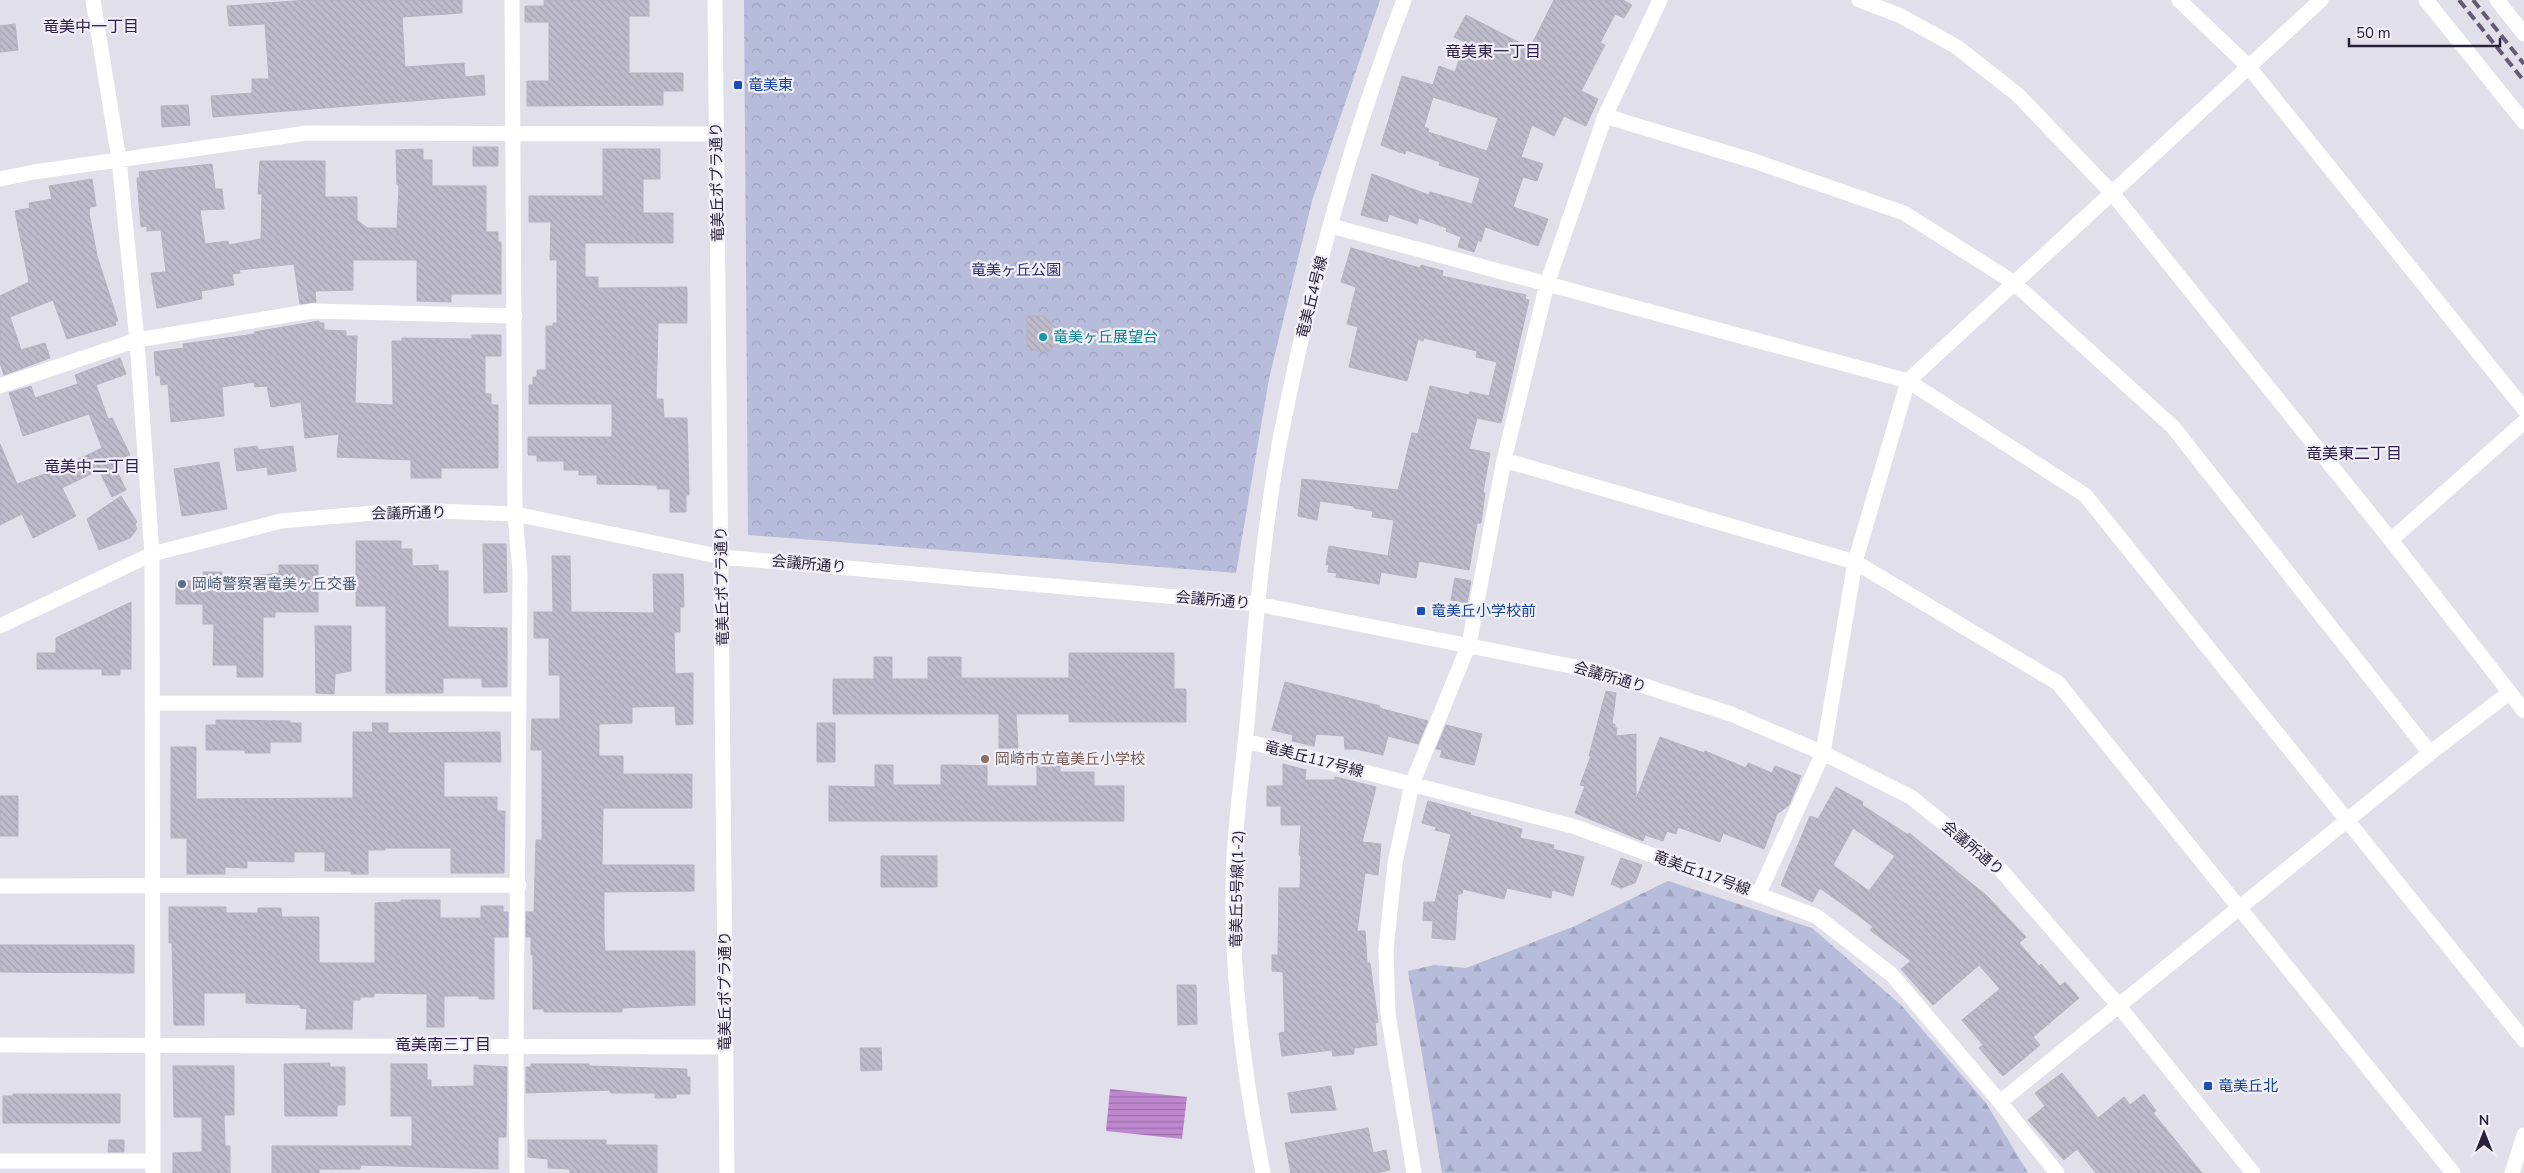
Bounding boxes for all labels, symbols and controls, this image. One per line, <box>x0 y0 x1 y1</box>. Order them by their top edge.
scale bar <box>2349 15 2500 47</box>
district label: 竜美中一丁目 <box>43 16 139 38</box>
text: 50 m <box>2356 23 2391 43</box>
district label: 竜美東一丁目 <box>1445 41 1541 63</box>
place label: 竜美東 <box>748 75 793 95</box>
marker: 竜美東 <box>732 79 744 91</box>
street label: 竜美丘ポプラ通り <box>706 122 728 242</box>
street label: 竜美丘4号線 <box>1292 254 1332 340</box>
park label: 竜美ヶ丘公園 <box>971 260 1061 280</box>
place label: 竜美ヶ丘展望台 <box>1053 327 1158 347</box>
marker: 竜美ヶ丘展望台 <box>1037 331 1049 343</box>
district label: 竜美東二丁目 <box>2306 443 2402 465</box>
district label: 竜美中二丁目 <box>44 456 140 478</box>
street label: 会議所通り <box>371 502 447 524</box>
street label: 竜美丘ポプラ通り <box>711 526 733 646</box>
street label: 会議所通り <box>771 551 847 577</box>
place label: 岡崎警察署竜美ヶ丘交番 <box>192 574 357 594</box>
marker: 岡崎警察署竜美ヶ丘交番 <box>176 578 188 590</box>
street label: 会議所通り <box>1175 587 1251 613</box>
place label: 竜美丘小学校前 <box>1431 601 1536 621</box>
marker: 竜美丘小学校前 <box>1415 605 1427 617</box>
street label: 会議所通り <box>1571 657 1649 697</box>
street label: 竜美丘117号線 <box>1262 736 1366 782</box>
place label: 岡崎市立竜美丘小学校 <box>995 749 1145 769</box>
marker: 岡崎市立竜美丘小学校 <box>979 753 991 765</box>
street label: 会議所通り <box>1938 816 2008 880</box>
street label: 竜美丘5号線(1-2) <box>1226 830 1248 948</box>
street label: 竜美丘117号線 <box>1651 846 1753 900</box>
street label: 竜美丘ポプラ通り <box>715 931 735 1051</box>
district label: 竜美南三丁目 <box>395 1034 491 1056</box>
place label: 竜美丘北 <box>2218 1076 2278 1096</box>
marker: 竜美丘北 <box>2202 1080 2214 1092</box>
north arrow <box>2459 1108 2509 1158</box>
text: N <box>2479 1111 2489 1130</box>

